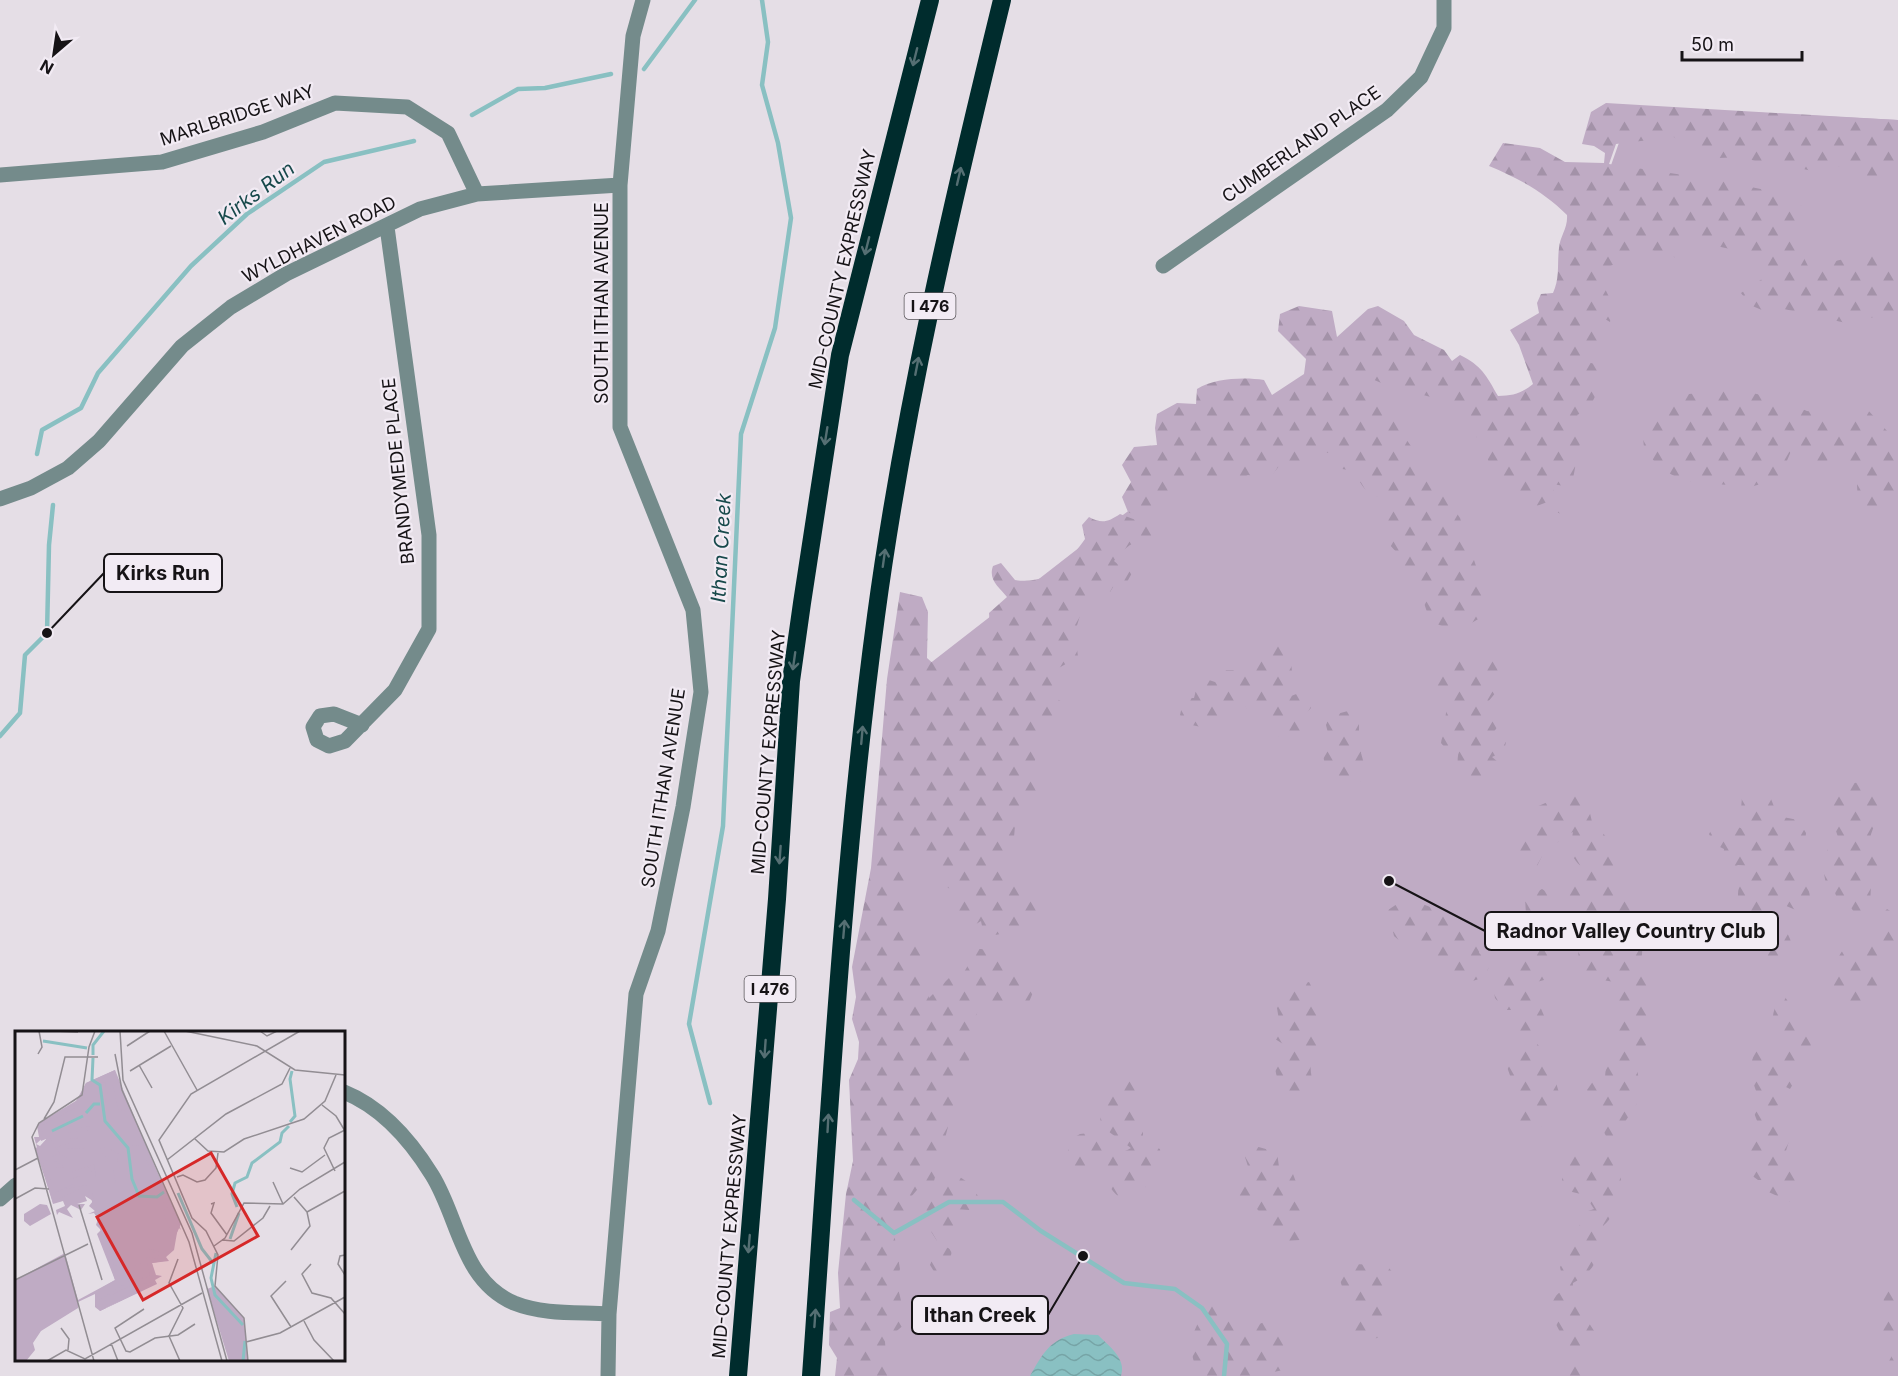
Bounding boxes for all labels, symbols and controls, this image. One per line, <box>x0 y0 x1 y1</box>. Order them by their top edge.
north arrow <box>24 24 84 84</box>
scale bar <box>1682 24 1802 62</box>
text: 50 m <box>1691 34 1734 55</box>
one-way arrow <box>909 47 921 66</box>
text: N <box>37 55 57 79</box>
street label: MARLBRIDGE WAY <box>157 80 317 150</box>
street label: CUMBERLAND PLACE <box>1218 81 1384 207</box>
street label: MID-COUNTY EXPRESSWAY <box>804 147 880 391</box>
water label: Kirks Run <box>213 156 299 230</box>
one-way arrow <box>954 167 966 186</box>
street label: WYLDHAVEN ROAD <box>239 191 399 287</box>
street label: SOUTH ITHAN AVENUE <box>591 202 612 404</box>
one-way arrow <box>861 236 873 255</box>
road number: I 476 <box>904 293 956 319</box>
one-way arrow <box>912 357 923 377</box>
street label: BRANDYMEDE PLACE <box>378 377 418 565</box>
one-way arrow <box>821 426 832 446</box>
water label: Ithan Creek <box>706 492 736 603</box>
one-way arrow <box>879 549 890 569</box>
callout: Kirks Run <box>104 554 222 592</box>
text: Kirks Run <box>116 561 210 585</box>
street label: MID-COUNTY EXPRESSWAY <box>747 629 789 875</box>
one-way arrow <box>788 650 799 670</box>
street label: SOUTH ITHAN AVENUE <box>637 687 689 889</box>
one-way arrow <box>857 725 868 745</box>
one-way arrow <box>774 845 785 864</box>
callout: Radnor Valley Country Club <box>1485 912 1778 950</box>
one-way arrow <box>839 919 850 939</box>
text: Radnor Valley Country Club <box>1496 919 1766 943</box>
road number: I 476 <box>744 976 796 1002</box>
inset map <box>15 1031 345 1361</box>
one-way arrow <box>759 1039 770 1059</box>
street label: MID-COUNTY EXPRESSWAY <box>708 1113 750 1359</box>
one-way arrow <box>823 1114 834 1134</box>
one-way arrow <box>743 1233 754 1253</box>
callout: Ithan Creek <box>912 1296 1048 1334</box>
text: Ithan Creek <box>924 1303 1037 1327</box>
one-way arrow <box>810 1308 821 1328</box>

